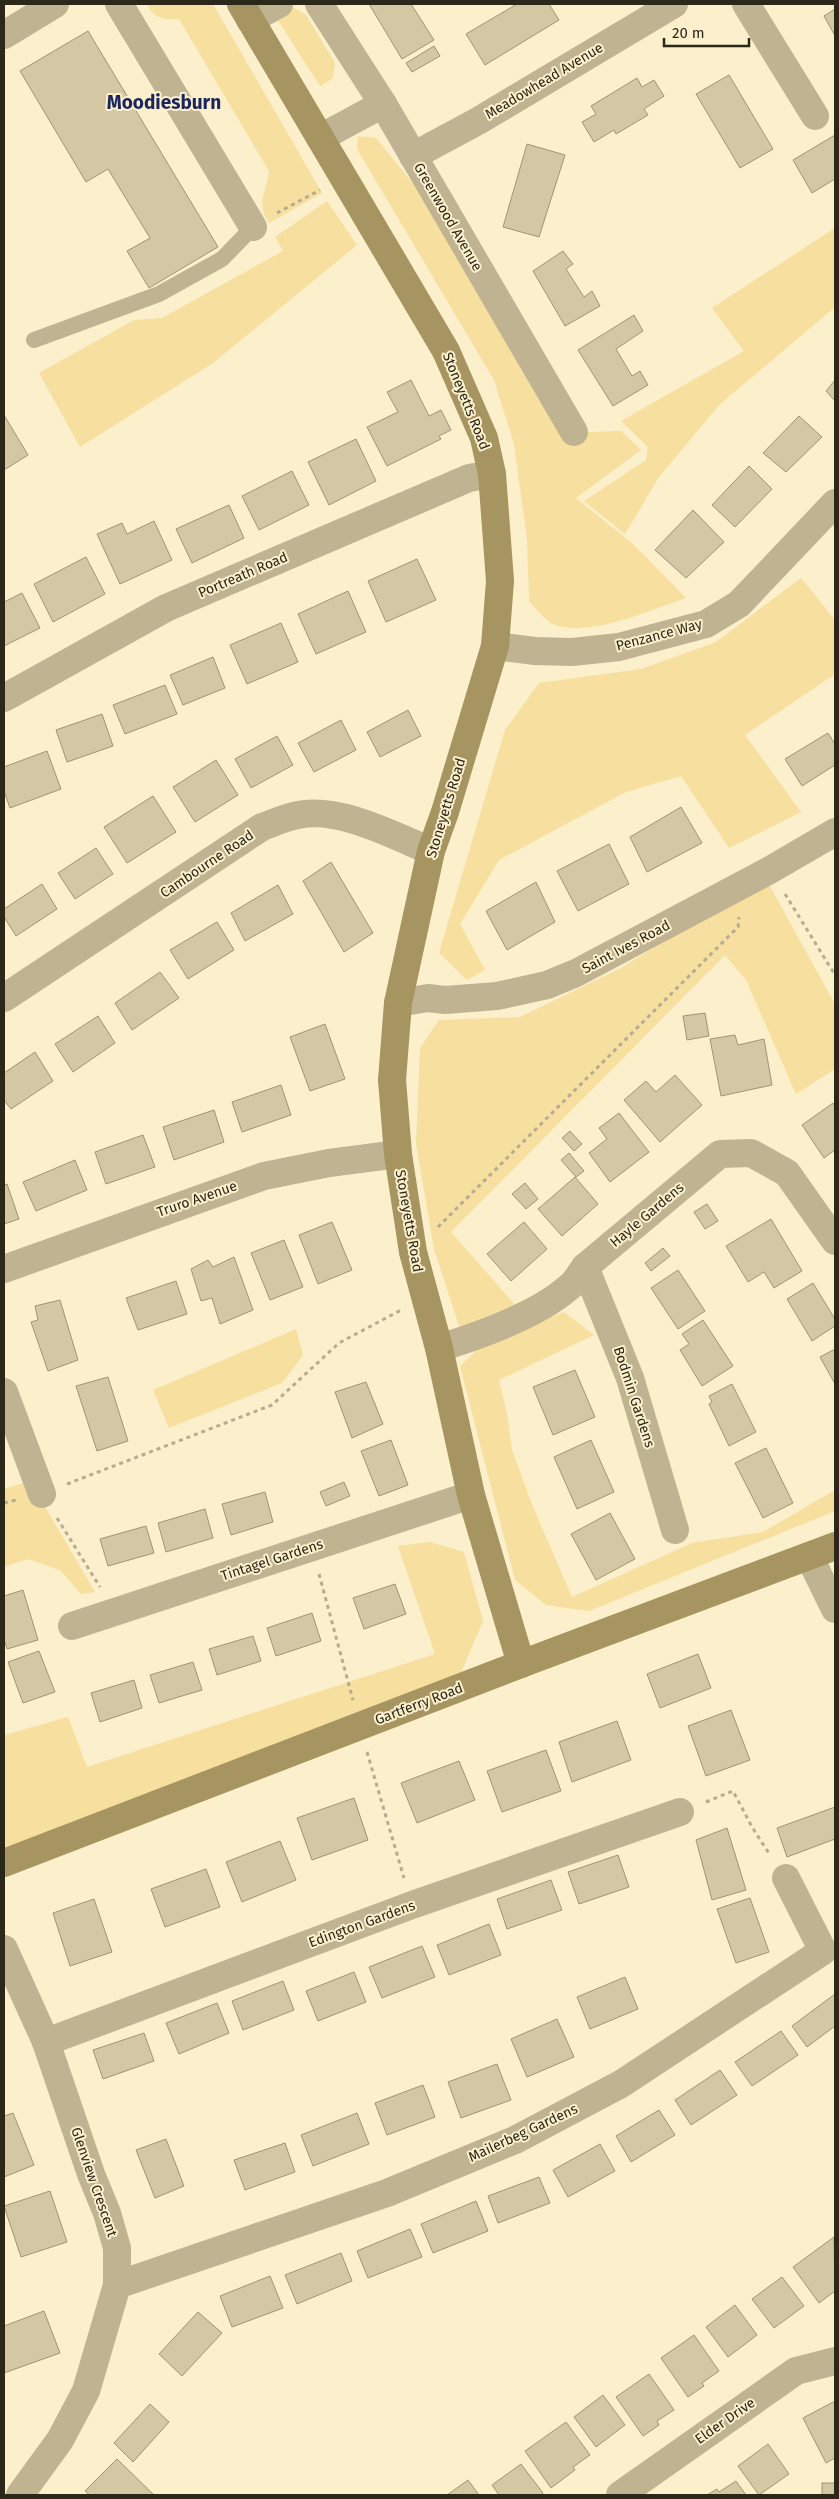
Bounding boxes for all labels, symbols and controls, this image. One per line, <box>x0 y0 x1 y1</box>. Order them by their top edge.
scale bar <box>664 15 749 47</box>
text: 20 m <box>672 24 705 42</box>
street label: Meadowhead Avenue <box>482 39 606 123</box>
district label: Moodiesburn <box>107 91 221 114</box>
street label: Greenwood Avenue <box>410 160 486 274</box>
street label: Stoneyetts Road <box>439 350 493 452</box>
street label: Portreath Road <box>196 548 290 602</box>
street label: Penzance Way <box>614 615 704 655</box>
street label: Stoneyetts Road <box>423 756 469 860</box>
street label: Cambourne Road <box>157 826 257 902</box>
street label: Saint Ives Road <box>579 917 673 977</box>
street label: Stoneyetts Road <box>392 1169 426 1273</box>
street label: Truro Avenue <box>155 1177 239 1221</box>
street label: Hayle Gardens <box>607 1179 688 1251</box>
street label: Bodmin Gardens <box>610 1344 658 1450</box>
street label: Tintagel Gardens <box>219 1535 326 1585</box>
street label: Gartferry Road <box>373 1679 465 1729</box>
street label: Edington Gardens <box>306 1897 418 1951</box>
street label: Mailerbeg Gardens <box>466 2100 581 2166</box>
street label: Glenview Crescent <box>67 2125 121 2240</box>
street label: Elder Drive <box>692 2394 758 2448</box>

